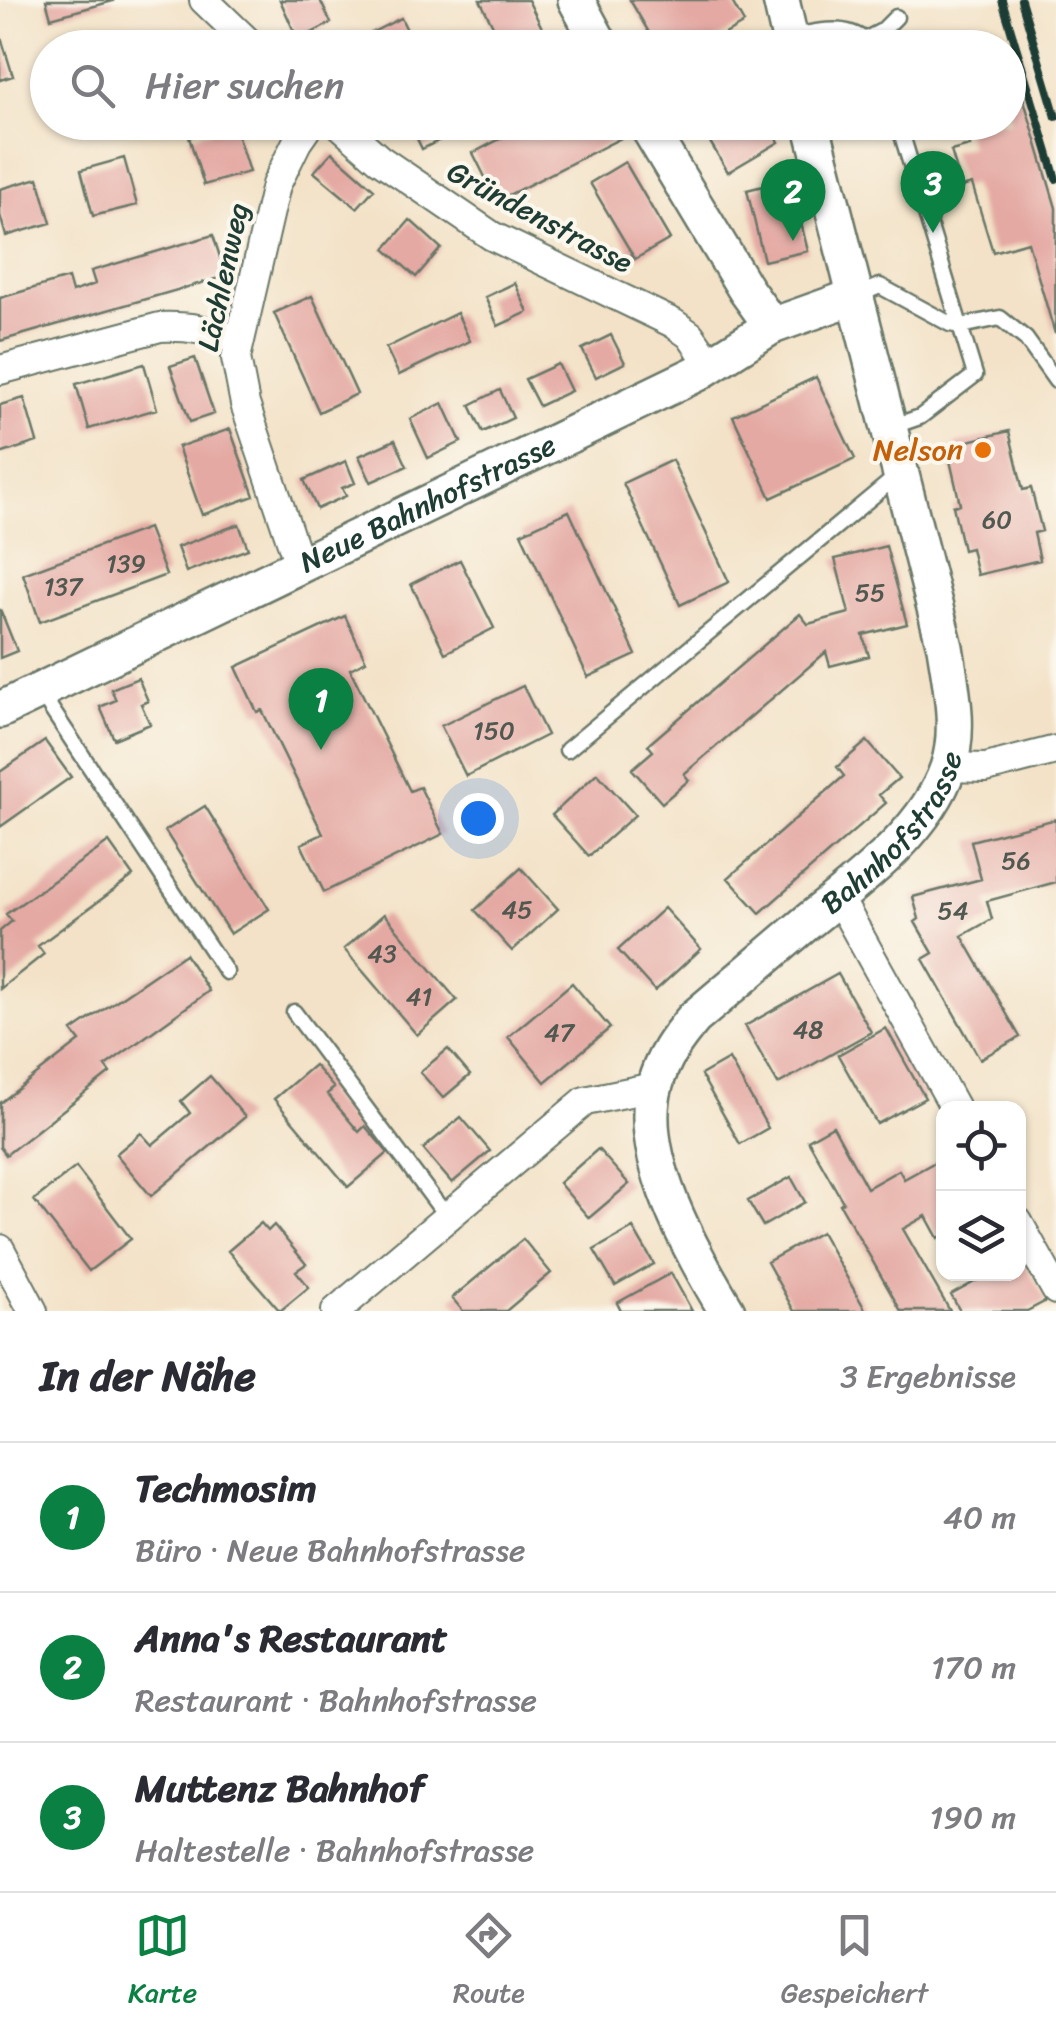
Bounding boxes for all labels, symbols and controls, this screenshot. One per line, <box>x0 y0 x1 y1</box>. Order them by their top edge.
search box <box>30 30 1026 140</box>
text: Hier suchen <box>145 52 344 119</box>
icon: search <box>65 58 120 113</box>
street label: Gründenstrasse <box>437 145 643 289</box>
pin: 3 <box>900 150 966 233</box>
pin: 2 <box>760 158 826 241</box>
street label: Lächlenweg <box>181 198 265 356</box>
street label: Neue Bahnhofstrasse <box>290 418 566 589</box>
place label: Nelson <box>873 423 963 477</box>
marker: Nelson <box>972 439 994 461</box>
house number: 60 <box>982 497 1012 542</box>
house number: 139 <box>106 541 146 586</box>
house number: 137 <box>44 564 84 609</box>
house number: 55 <box>855 570 885 615</box>
pin: 1 <box>288 668 354 750</box>
house number: 150 <box>473 708 515 753</box>
street label: Bahnhofstrasse <box>808 746 979 929</box>
your location <box>453 793 504 844</box>
house number: 56 <box>1001 838 1031 883</box>
house number: 45 <box>502 887 532 932</box>
house number: 54 <box>938 888 968 933</box>
house number: 43 <box>367 931 397 976</box>
house number: 41 <box>406 974 432 1019</box>
house number: 48 <box>793 1007 823 1052</box>
house number: 47 <box>544 1010 576 1055</box>
map controls <box>936 1101 1026 1281</box>
button: locate <box>936 1101 1026 1191</box>
button: layers <box>936 1191 1026 1281</box>
text: In der Nähe <box>40 1339 256 1413</box>
text: 3 Ergebnisse <box>840 1348 1016 1405</box>
text: Techmosim <box>135 1455 317 1522</box>
text: 1 <box>66 1489 79 1546</box>
text: 40 m <box>943 1489 1016 1546</box>
text: Büro · Neue Bahnhofstrasse <box>135 1522 525 1579</box>
text: Anna's Restaurant <box>135 1605 448 1672</box>
text: 2 <box>63 1639 82 1696</box>
text: 170 m <box>931 1639 1016 1696</box>
text: Restaurant · Bahnhofstrasse <box>135 1672 537 1729</box>
text: Muttenz Bahnhof <box>135 1755 425 1822</box>
text: 3 <box>64 1789 81 1846</box>
text: 190 m <box>930 1789 1016 1846</box>
text: Haltestelle · Bahnhofstrasse <box>135 1822 534 1879</box>
tab: Karte <box>128 1908 197 2017</box>
tab: Route <box>453 1908 525 2017</box>
tab: Gespeichert <box>781 1908 928 2017</box>

